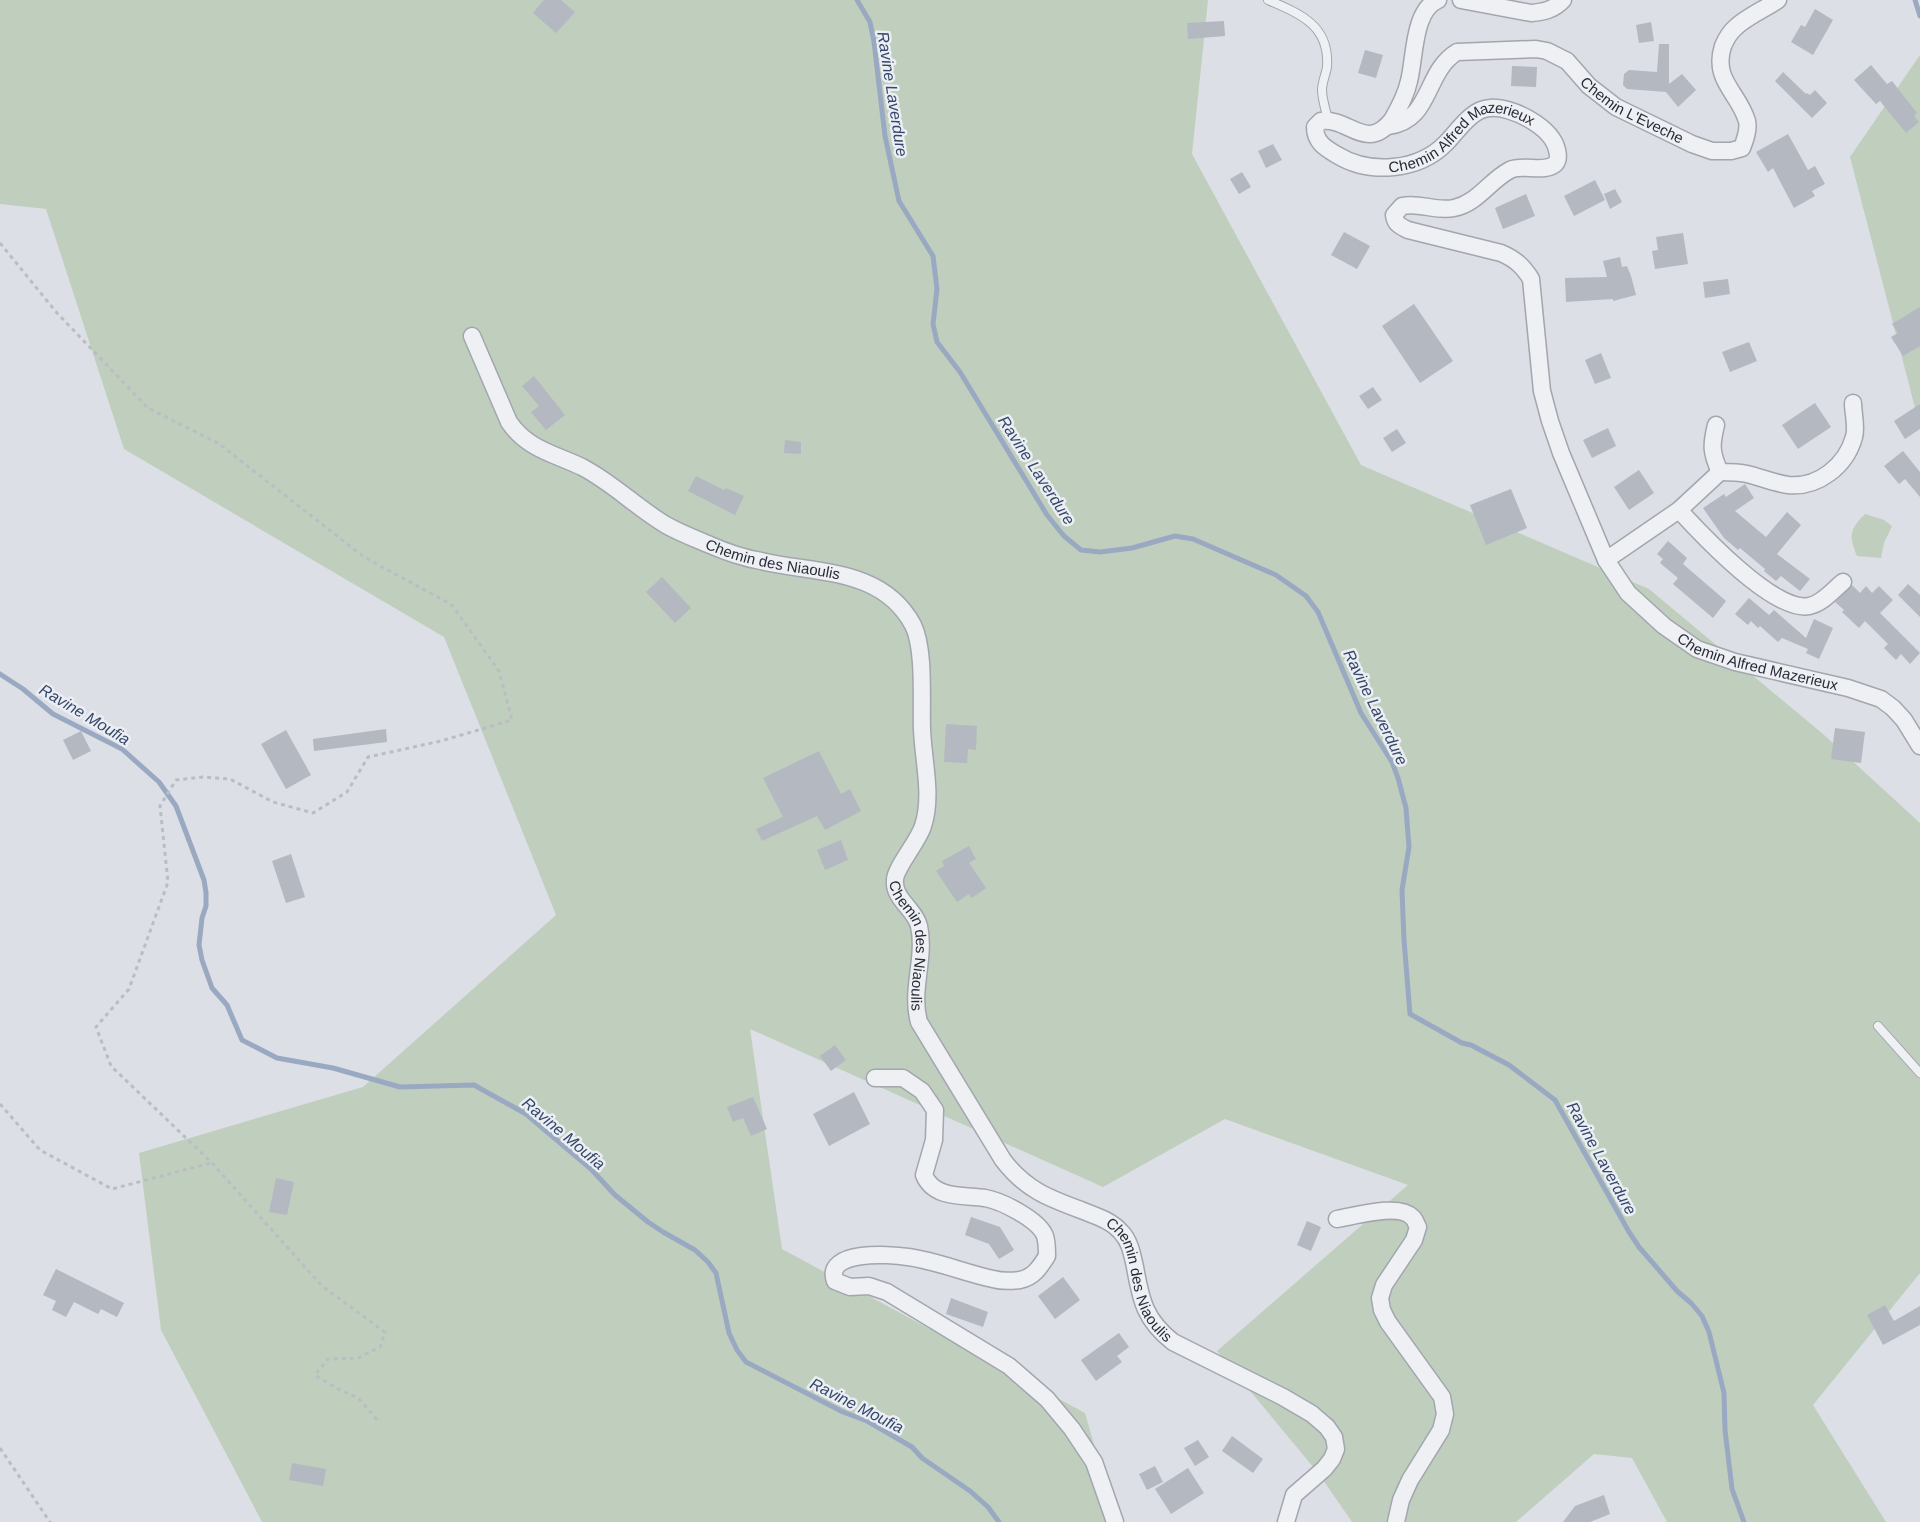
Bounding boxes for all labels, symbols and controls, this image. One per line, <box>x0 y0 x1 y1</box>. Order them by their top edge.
water label: Ravine Laverdure <box>874 30 911 158</box>
street label: Chemin L'Eveche <box>1577 73 1686 147</box>
street label: Chemin Alfred Mazerieux <box>1388 99 1538 175</box>
water label: Ravine Laverdure <box>995 413 1078 528</box>
street label: Chemin des Niaoulis <box>703 535 842 583</box>
street label: Chemin Alfred Mazerieux <box>1674 629 1840 694</box>
water label: Ravine Laverdure <box>1340 647 1411 768</box>
water label: Ravine Moufia <box>37 681 133 748</box>
street label: Chemin des Niaoulis <box>886 879 930 1011</box>
water label: Ravine Moufia <box>519 1094 608 1173</box>
water label: Ravine Laverdure <box>1564 1099 1640 1218</box>
street label: Chemin des Niaoulis <box>1103 1214 1176 1345</box>
water label: Ravine Moufia <box>807 1375 906 1436</box>

